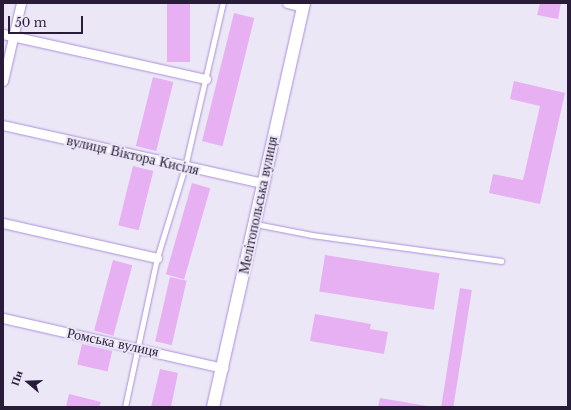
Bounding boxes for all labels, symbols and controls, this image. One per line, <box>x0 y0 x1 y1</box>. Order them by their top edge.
scale bar <box>10 8 85 34</box>
text: 50 m <box>15 15 47 30</box>
street label: вулиця Віктора Кисіля <box>65 132 201 178</box>
street label: Мелітопольська вулиця <box>235 135 281 275</box>
street label: Ромська вулиця <box>66 324 160 360</box>
north arrow <box>8 362 48 402</box>
text: Пн <box>8 369 26 387</box>

